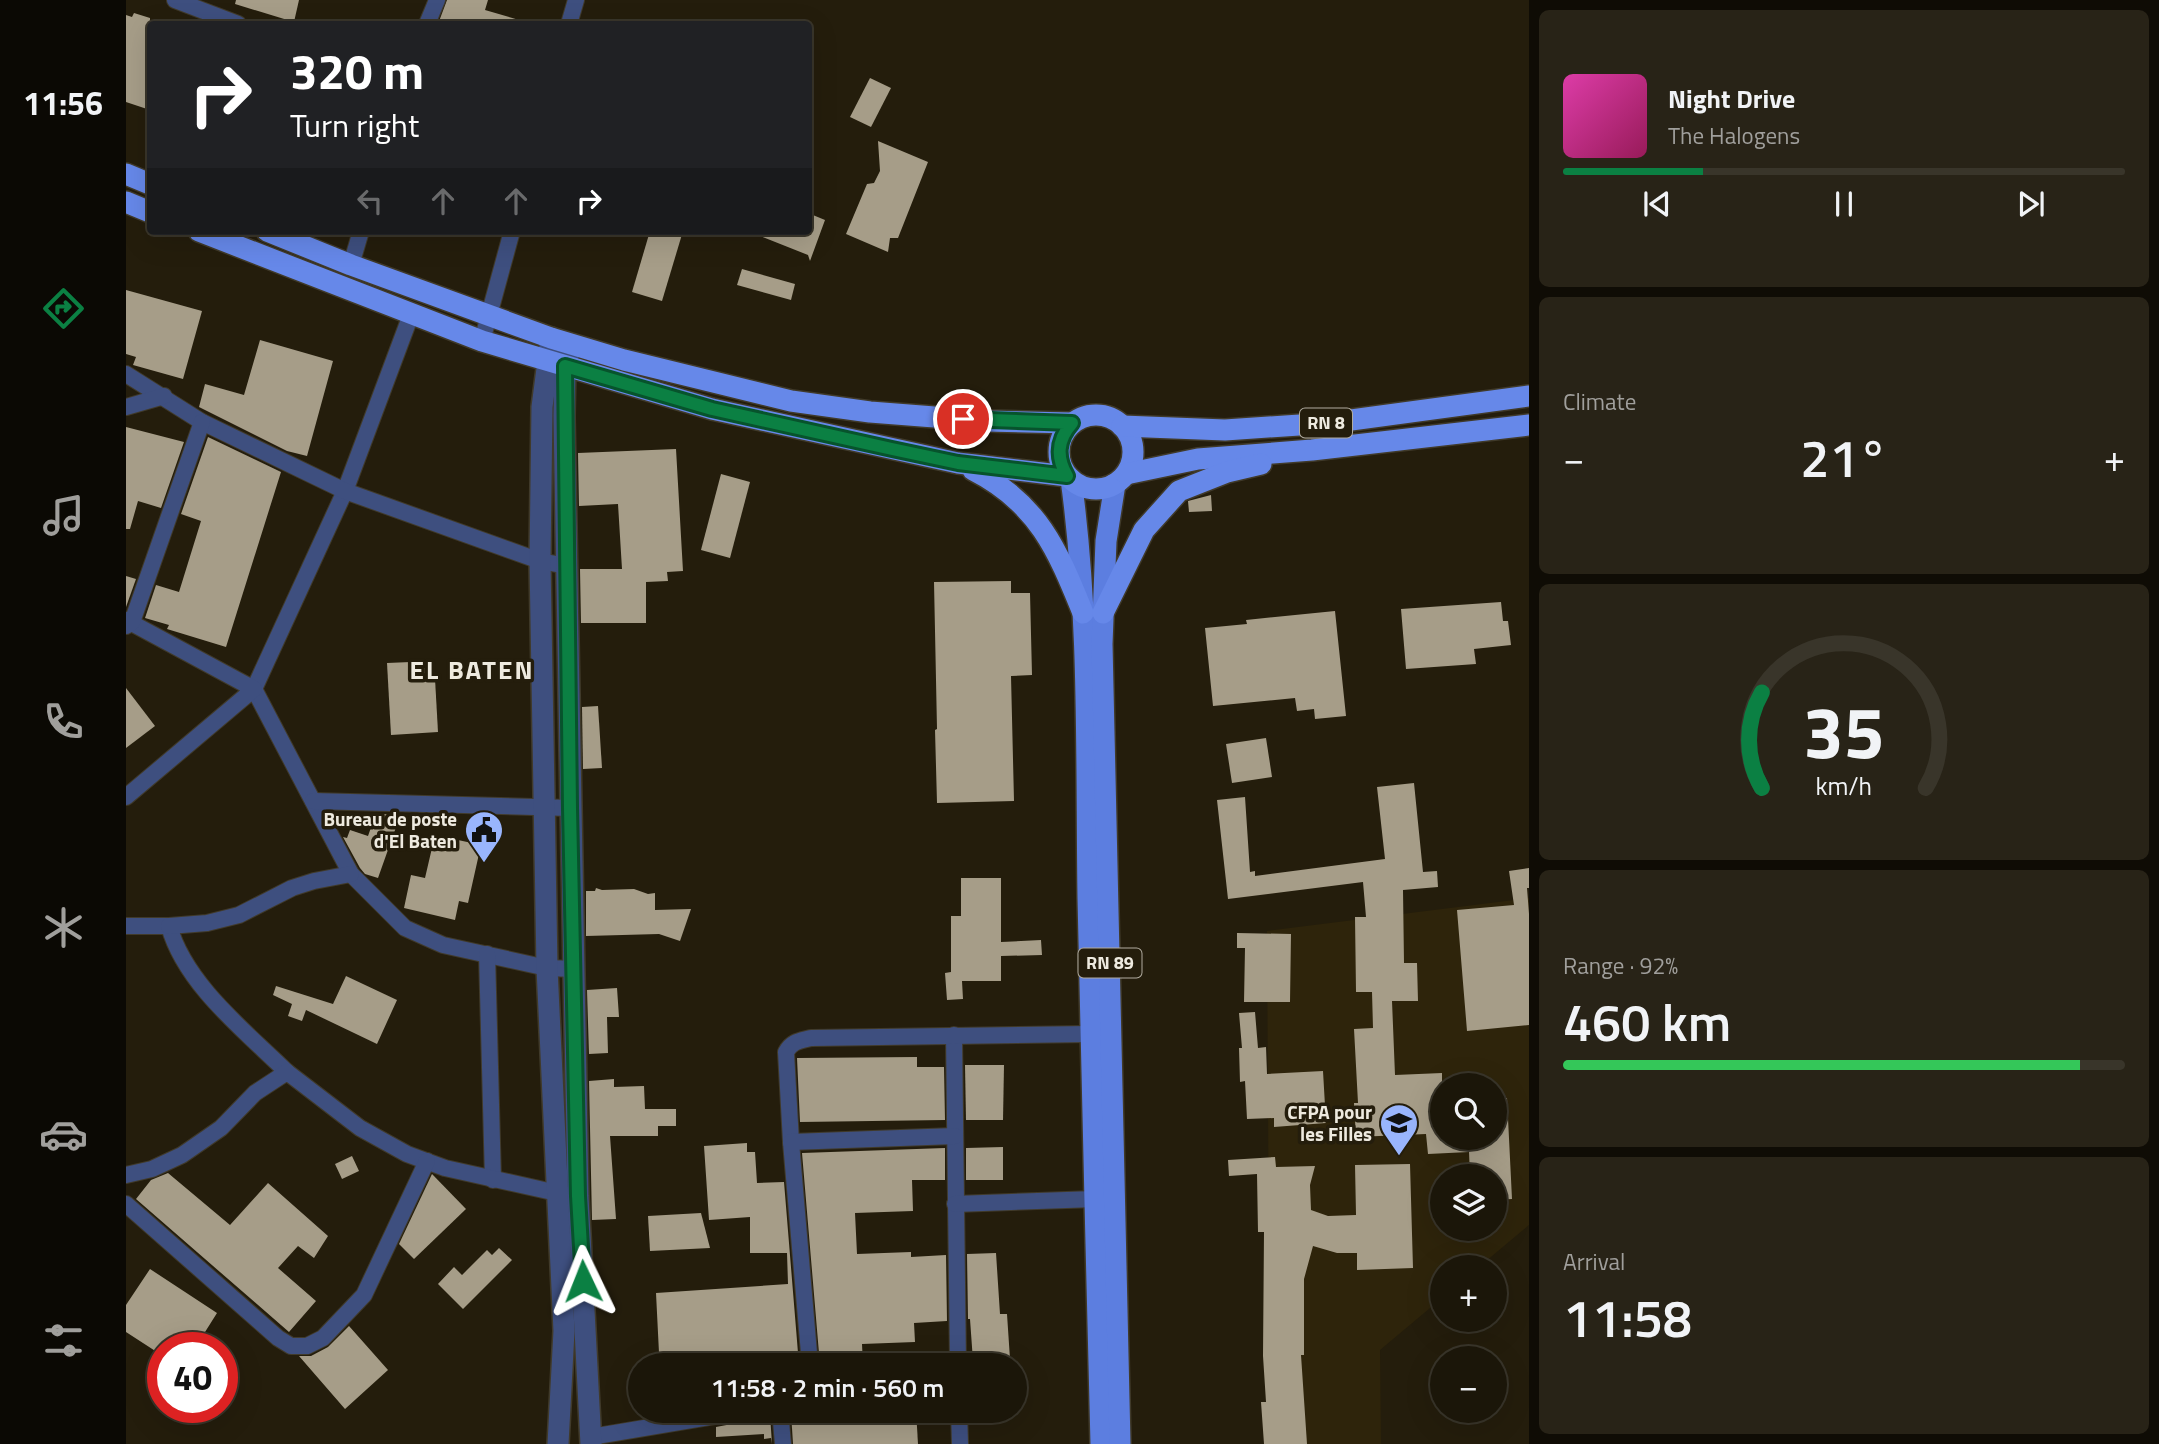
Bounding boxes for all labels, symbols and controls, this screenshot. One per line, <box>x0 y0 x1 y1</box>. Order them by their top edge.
text: 320 m <box>290 33 424 108</box>
icon: right <box>175 49 266 140</box>
text: 11:56 <box>23 79 103 127</box>
text: Night Drive <box>1668 79 1795 118</box>
text: Turn right <box>290 101 419 149</box>
text: The Halogens <box>1668 118 1800 153</box>
icon: left <box>351 182 389 220</box>
icon: ahead <box>424 182 462 220</box>
icon: ahead <box>497 182 535 220</box>
icon: right <box>570 182 608 220</box>
icon: previous <box>1638 185 1676 223</box>
icon: pause <box>1825 185 1863 223</box>
icon: next <box>2012 185 2050 223</box>
icon: directions <box>39 284 88 333</box>
text: Climate <box>1563 384 1636 419</box>
pin <box>933 389 993 449</box>
icon: arrive <box>944 400 982 438</box>
road number: RN 8 <box>1300 408 1352 438</box>
text: 21° <box>1800 418 1888 497</box>
text: − <box>1563 429 1584 487</box>
text: + <box>2104 429 2125 487</box>
icon: music <box>39 491 88 540</box>
district label: EL BATEN <box>410 650 534 689</box>
text: 35 <box>1803 676 1885 786</box>
icon: phone <box>39 697 88 746</box>
text: km/h <box>1816 767 1872 805</box>
place label: Bureau de poste d'El Baten <box>323 804 457 855</box>
public building icon: Bureau de poste d'El Baten <box>463 809 505 864</box>
icon: climate <box>39 903 88 952</box>
road number: RN 89 <box>1079 948 1142 978</box>
text: Range · 92% <box>1563 948 1678 983</box>
text: 460 km <box>1563 982 1731 1061</box>
map controls <box>1430 1073 1507 1423</box>
button: search <box>1430 1073 1507 1150</box>
place label: CFPA pour les Filles <box>1287 1097 1372 1148</box>
school or university icon: CFPA pour les Filles <box>1378 1102 1420 1157</box>
icon: car <box>39 1110 88 1159</box>
button: layers <box>1430 1164 1507 1241</box>
position arrow <box>546 1244 620 1318</box>
text: Arrival <box>1563 1244 1625 1279</box>
button: + <box>1430 1255 1507 1332</box>
text: 11:58 <box>1563 1278 1692 1357</box>
icon: filters <box>39 1316 88 1365</box>
speed limit sign: 40 <box>147 1332 238 1423</box>
button: − <box>1430 1346 1507 1423</box>
text: 11:58 · 2 min · 560 m <box>711 1368 944 1407</box>

